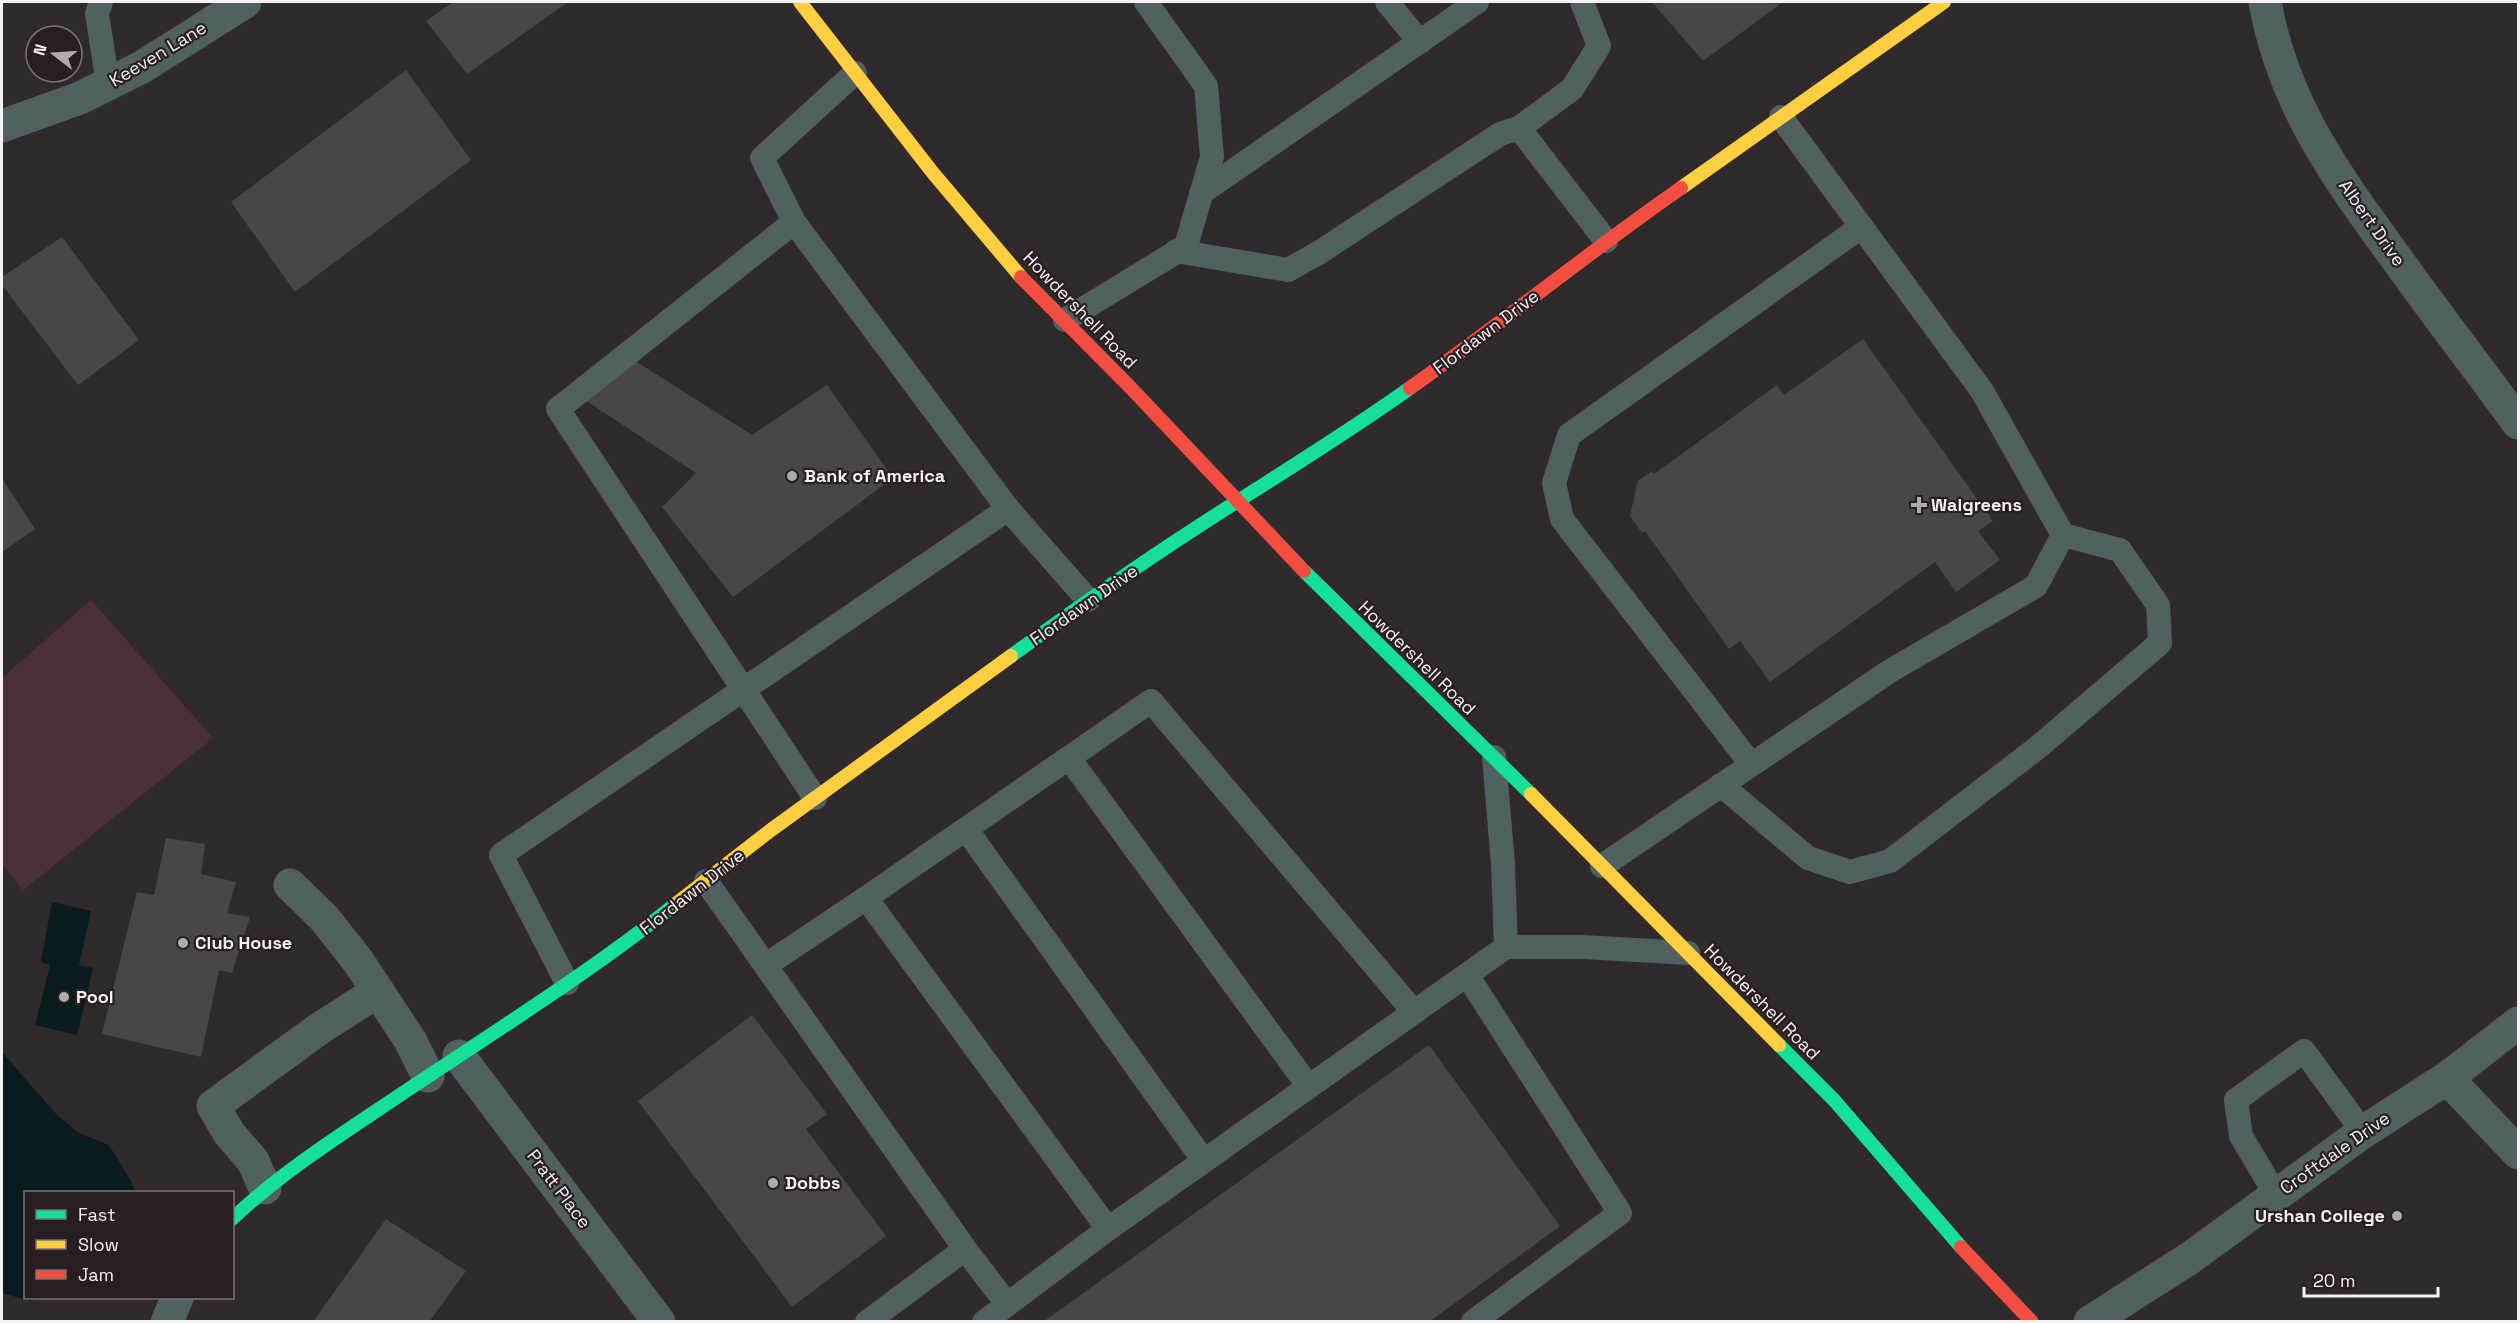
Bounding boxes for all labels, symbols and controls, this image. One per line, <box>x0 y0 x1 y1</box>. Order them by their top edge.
street label: Keeven Lane <box>105 16 210 92</box>
north arrow <box>24 24 84 84</box>
text: N <box>29 42 52 58</box>
street label: Albert Drive <box>2334 175 2411 271</box>
street label: Howdershell Road <box>1018 246 1142 373</box>
street label: Flordawn Drive <box>1428 284 1543 379</box>
place label: Bank of America <box>804 464 946 487</box>
marker: Bank of America <box>785 469 799 483</box>
place label: Walgreens <box>1931 493 2022 516</box>
marker: Walgreens <box>1912 498 1926 512</box>
street label: Flordawn Drive <box>1025 559 1142 650</box>
street label: Howdershell Road <box>1354 596 1481 720</box>
street label: Flordawn Drive <box>635 844 749 940</box>
place label: Club House <box>195 931 292 954</box>
marker: Club House <box>176 936 190 950</box>
street label: Howdershell Road <box>1700 939 1825 1064</box>
place label: Pool <box>76 985 113 1008</box>
marker: Pool <box>57 990 71 1004</box>
street label: Croftdale Drive <box>2275 1106 2394 1199</box>
street label: Pratt Place <box>522 1145 597 1233</box>
place label: Dobbs <box>785 1171 840 1194</box>
marker: Dobbs <box>766 1176 780 1190</box>
legend <box>24 1191 234 1299</box>
text: Fast <box>78 1203 115 1226</box>
place label: Urshan College <box>2255 1204 2385 1227</box>
marker: Urshan College <box>2390 1209 2404 1223</box>
text: Slow <box>78 1233 119 1256</box>
scale bar <box>2304 1260 2438 1298</box>
text: Jam <box>78 1263 114 1286</box>
text: 20 m <box>2313 1269 2356 1292</box>

